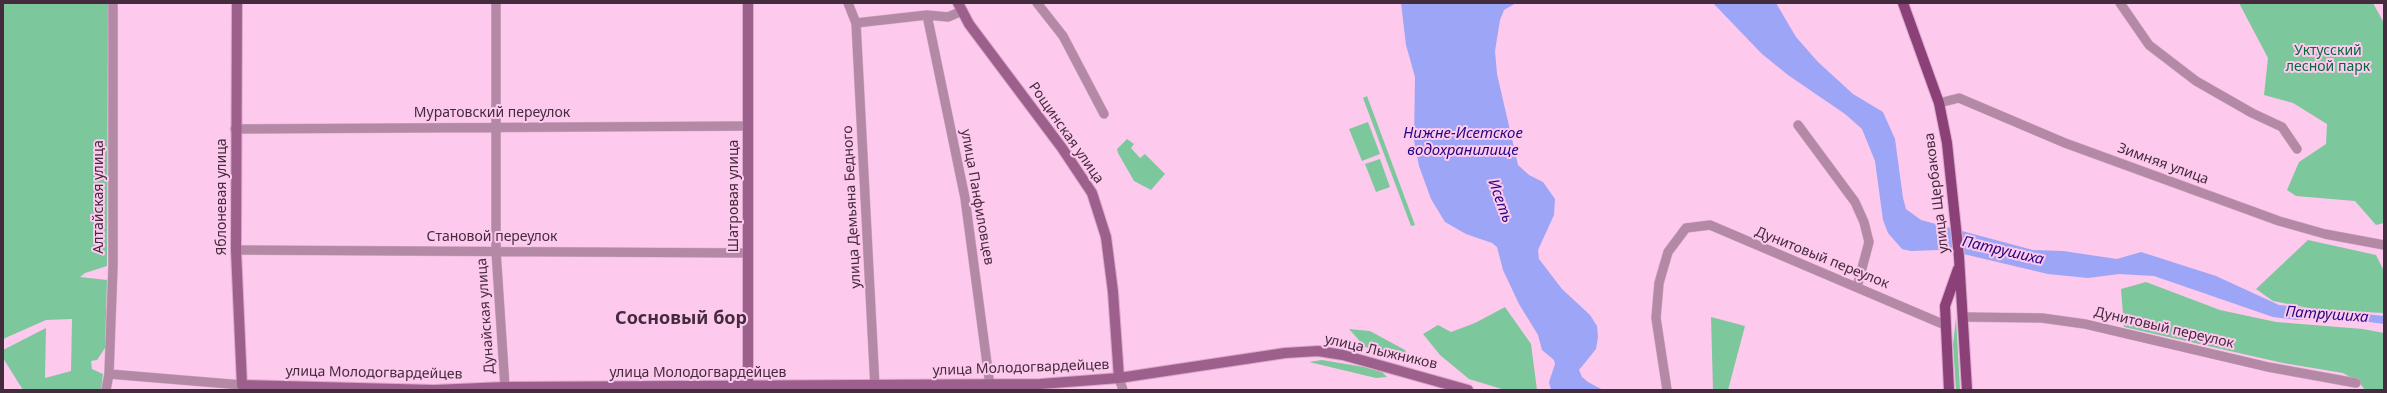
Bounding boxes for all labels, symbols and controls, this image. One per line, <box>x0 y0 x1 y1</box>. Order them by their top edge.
park label: Уктусский лесной парк <box>2286 43 2370 76</box>
street label: Рощинская улица <box>1025 79 1107 187</box>
street label: Муратовский переулок <box>414 105 570 121</box>
street label: улица Демьяна Бедного <box>839 125 865 289</box>
water label: Нижне-Исетское водохранилище <box>1403 125 1523 160</box>
street label: улица Панфиловцев <box>957 128 997 266</box>
street label: улица Щербакова <box>1921 132 1953 254</box>
street label: Яблоневая улица <box>214 138 230 256</box>
street label: Алтайская улица <box>91 140 107 254</box>
street label: Шатровая улица <box>726 140 742 252</box>
street label: Зимняя улица <box>2115 140 2211 188</box>
water label: Исеть <box>1484 177 1516 225</box>
street label: Дунитовый переулок <box>1753 223 1891 293</box>
street label: Становой переулок <box>426 229 558 245</box>
water label: Патрушиха <box>1960 233 2046 269</box>
street label: Дунайская улица <box>474 258 498 374</box>
water label: Патрушиха <box>2285 303 2369 327</box>
street label: Дунитовый переулок <box>2092 304 2236 352</box>
district label: Сосновый бор <box>615 308 747 330</box>
street label: улица Лыжников <box>1323 331 1439 373</box>
street label: улица Молодогвардейцев <box>932 357 1110 379</box>
street label: улица Молодогвардейцев <box>285 363 463 383</box>
street label: улица Молодогвардейцев <box>610 365 786 381</box>

